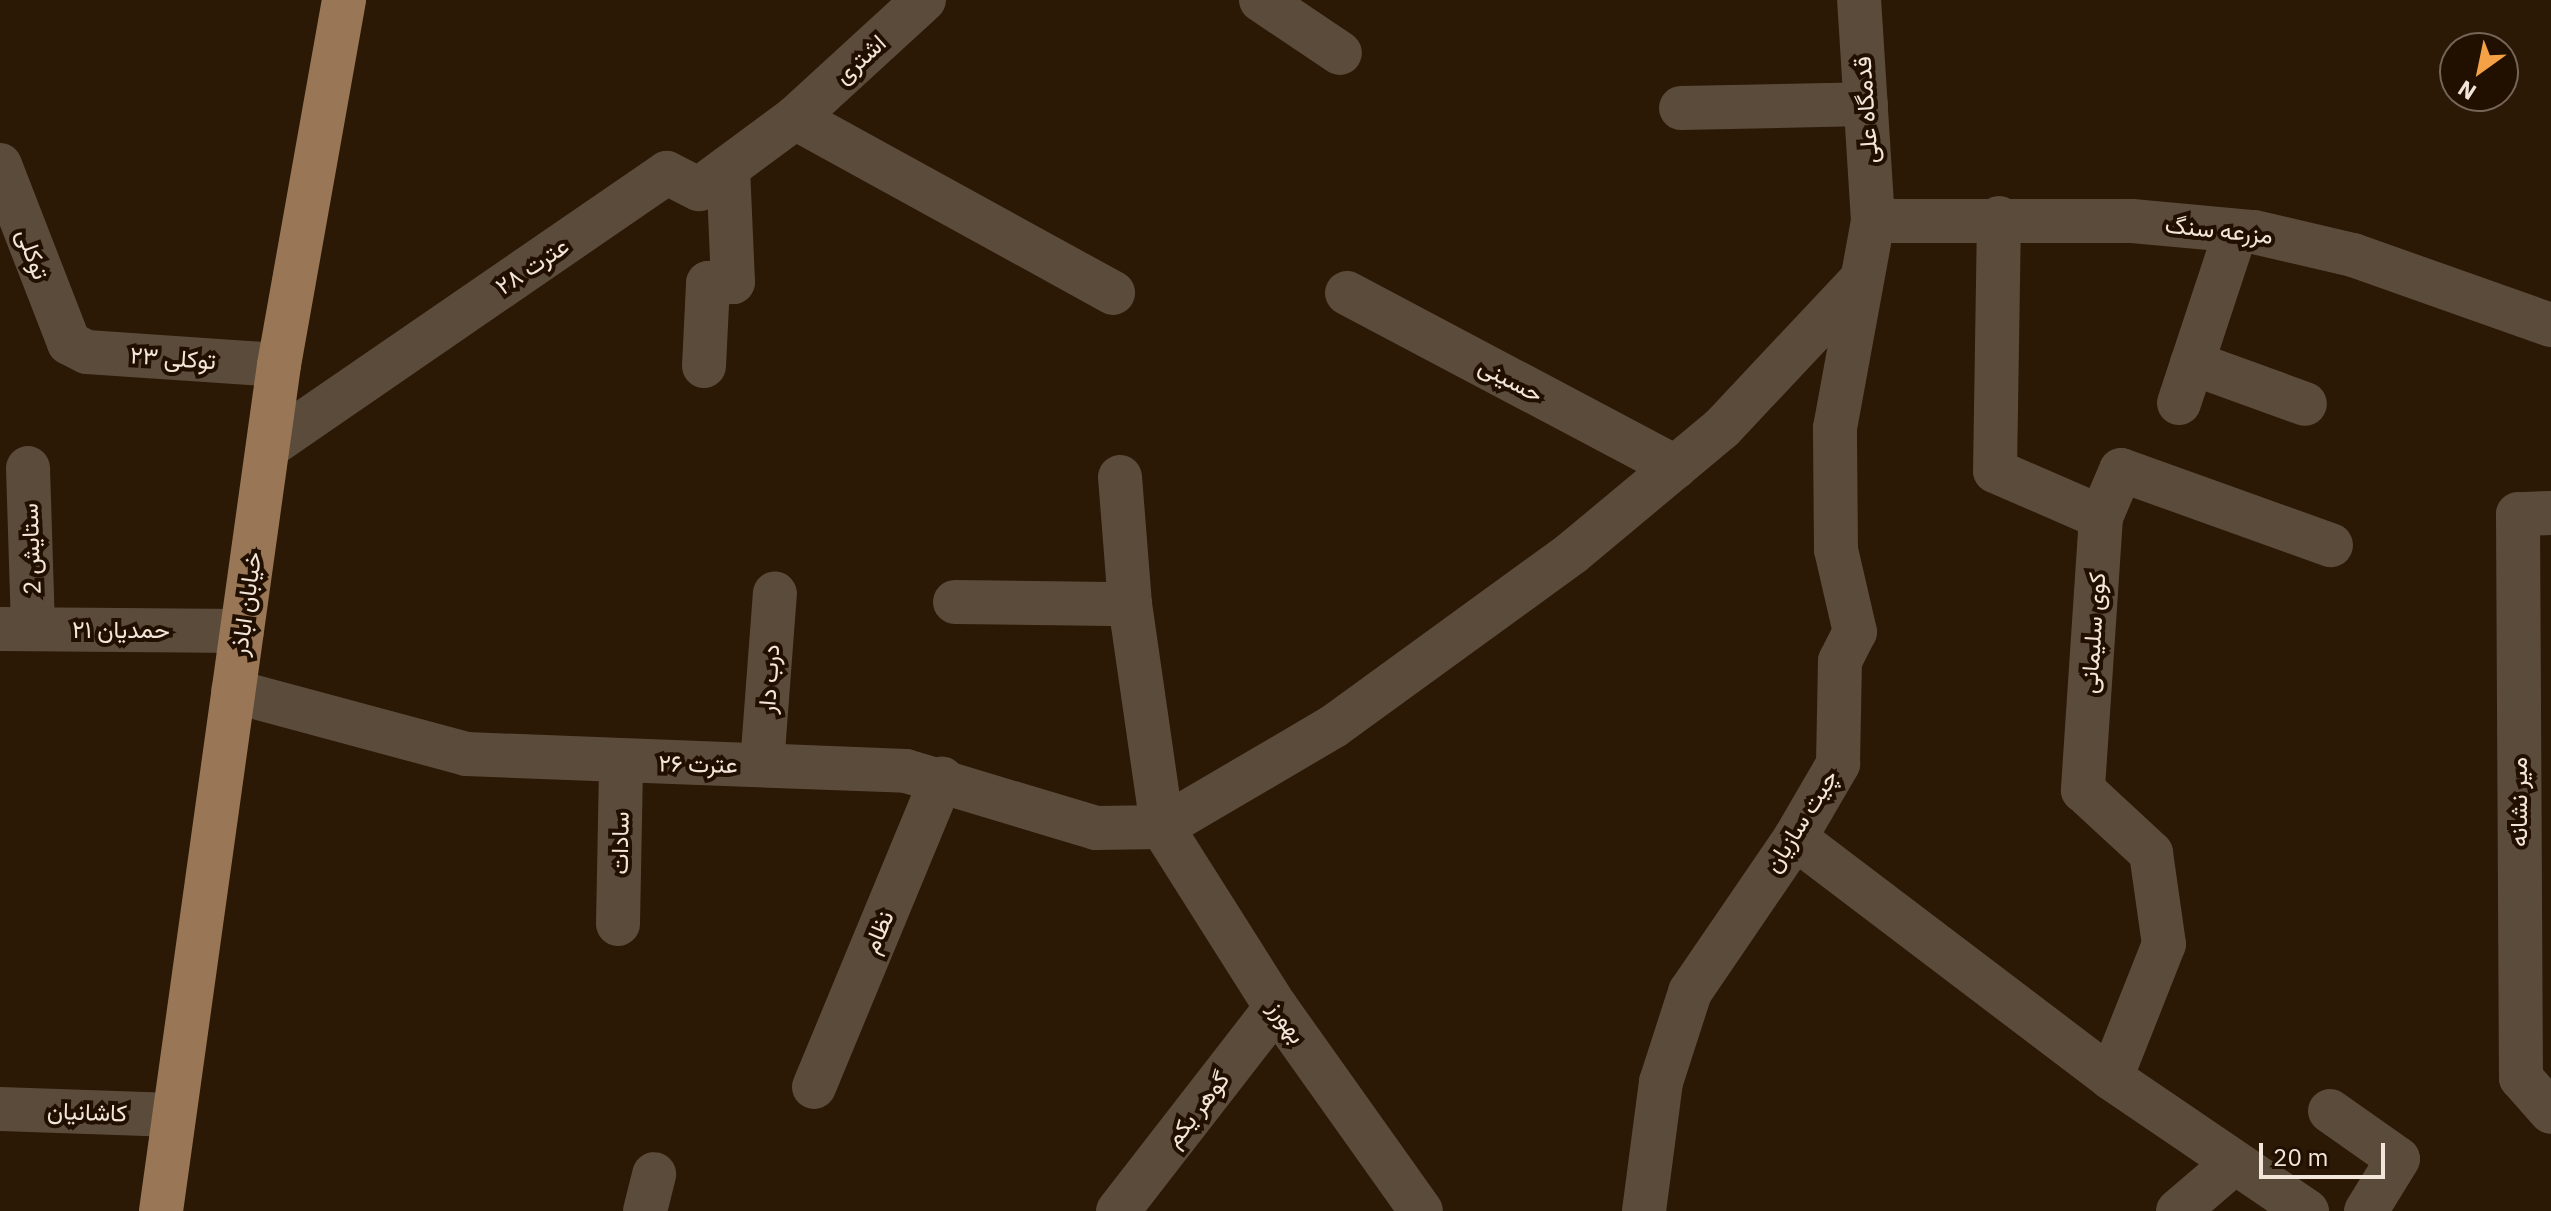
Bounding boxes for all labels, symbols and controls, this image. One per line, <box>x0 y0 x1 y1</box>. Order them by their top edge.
street label: اشتری <box>828 28 892 90</box>
north arrow <box>2439 32 2519 112</box>
street label: قدمگاه علی <box>1848 55 1884 165</box>
text: N <box>2452 74 2481 107</box>
street label: مزرعه سنگ <box>2164 210 2274 250</box>
street label: توکلی <box>11 225 55 283</box>
street label: عترت ۲۸ <box>490 231 574 301</box>
street label: توکلی ۲۳ <box>129 341 217 375</box>
street label: حسینی <box>1474 351 1548 409</box>
street label: ستایش 2 <box>15 503 47 595</box>
street label: خیابان اباذر <box>224 550 268 658</box>
street label: کوی سلیمانی <box>2074 571 2112 695</box>
street label: حمدیان ۲۱ <box>72 616 170 644</box>
street label: درب دار <box>752 643 786 715</box>
street label: عترت ۲۶ <box>658 749 738 779</box>
street label: میر نشانه <box>2505 757 2533 847</box>
street label: چیت سازیان <box>1758 764 1844 878</box>
street label: سادات <box>605 811 635 875</box>
street label: نظام <box>856 906 900 958</box>
street label: بهورز <box>1262 995 1312 1049</box>
street label: گوهر یکم <box>1159 1066 1235 1152</box>
street label: کاشانیان <box>46 1096 128 1128</box>
scale bar <box>2263 1127 2389 1177</box>
text: 20 m <box>2273 1141 2328 1173</box>

